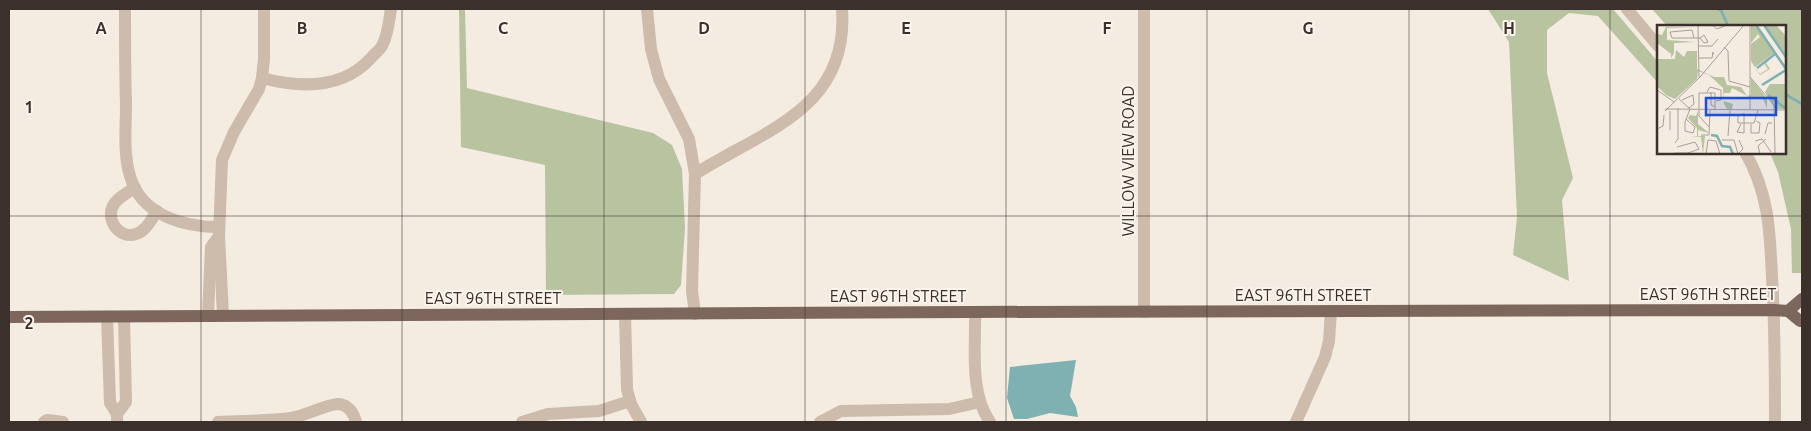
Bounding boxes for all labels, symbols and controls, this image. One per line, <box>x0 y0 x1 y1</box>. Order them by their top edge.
text: A <box>95 19 107 37</box>
text: B <box>297 19 307 37</box>
text: C <box>498 19 508 37</box>
text: D <box>698 19 710 37</box>
text: E <box>901 19 911 37</box>
text: F <box>1103 19 1112 37</box>
text: G <box>1302 19 1314 37</box>
text: H <box>1503 19 1515 37</box>
inset map <box>1657 25 1786 154</box>
street label: WILLOW VIEW ROAD <box>1119 85 1137 237</box>
text: 1 <box>24 98 34 116</box>
street label: EAST 96TH STREET <box>1640 285 1776 303</box>
street label: EAST 96TH STREET <box>1235 286 1371 304</box>
street label: EAST 96TH STREET <box>830 287 966 305</box>
street label: EAST 96TH STREET <box>425 289 561 307</box>
text: 2 <box>24 314 34 332</box>

